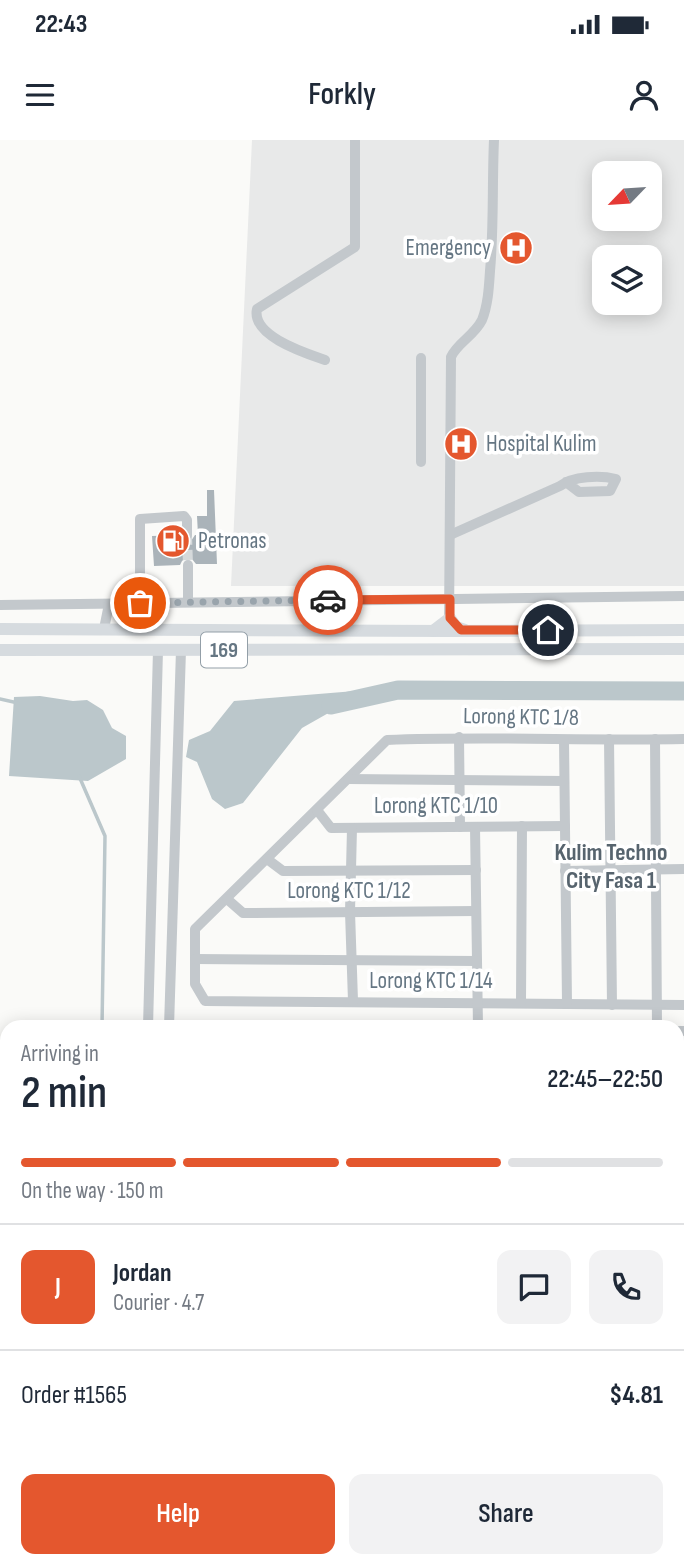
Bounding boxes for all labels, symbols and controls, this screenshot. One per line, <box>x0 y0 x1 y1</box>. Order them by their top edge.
text: 22:43 <box>35 9 87 40</box>
text: Forkly <box>308 75 376 114</box>
icon: menu <box>21 76 59 114</box>
icon: person <box>625 76 663 114</box>
north arrow <box>592 161 662 231</box>
map controls <box>592 161 662 315</box>
hospital icon: Emergency <box>497 229 535 267</box>
place label: Emergency <box>405 234 491 262</box>
button: layers <box>592 245 662 315</box>
hospital icon: Hospital Kulim <box>442 425 480 463</box>
place label: Hospital Kulim <box>486 430 597 458</box>
fuel station icon: Petronas <box>154 522 192 560</box>
place label: Petronas <box>198 527 267 555</box>
courier <box>293 565 363 635</box>
pin <box>110 573 170 633</box>
icon: car <box>309 581 347 619</box>
icon: bag <box>121 584 159 622</box>
pin <box>518 600 578 660</box>
icon: home <box>529 611 567 649</box>
road number: 169 <box>201 632 247 668</box>
street label: Lorong KTC 1/8 <box>463 702 579 732</box>
street label: Lorong KTC 1/10 <box>374 792 498 820</box>
district label: Kulim Techno City Fasa 1 <box>555 838 667 895</box>
street label: Lorong KTC 1/12 <box>287 877 411 905</box>
street label: Lorong KTC 1/14 <box>369 967 493 995</box>
text: Arriving in <box>21 1040 99 1068</box>
text: 22:45–22:50 <box>547 1064 663 1095</box>
text: 2 min <box>21 1066 107 1121</box>
text: On the way · 150 m <box>21 1177 164 1205</box>
button: chat <box>497 1250 571 1324</box>
button: phone <box>589 1250 663 1324</box>
text: Jordan <box>113 1258 171 1289</box>
text: J <box>55 1272 61 1303</box>
text: Courier · 4.7 <box>113 1289 204 1317</box>
text: Order #1565 <box>21 1380 127 1411</box>
text: $4.81 <box>609 1380 663 1411</box>
button: Help <box>21 1474 335 1554</box>
button: Share <box>349 1474 663 1554</box>

